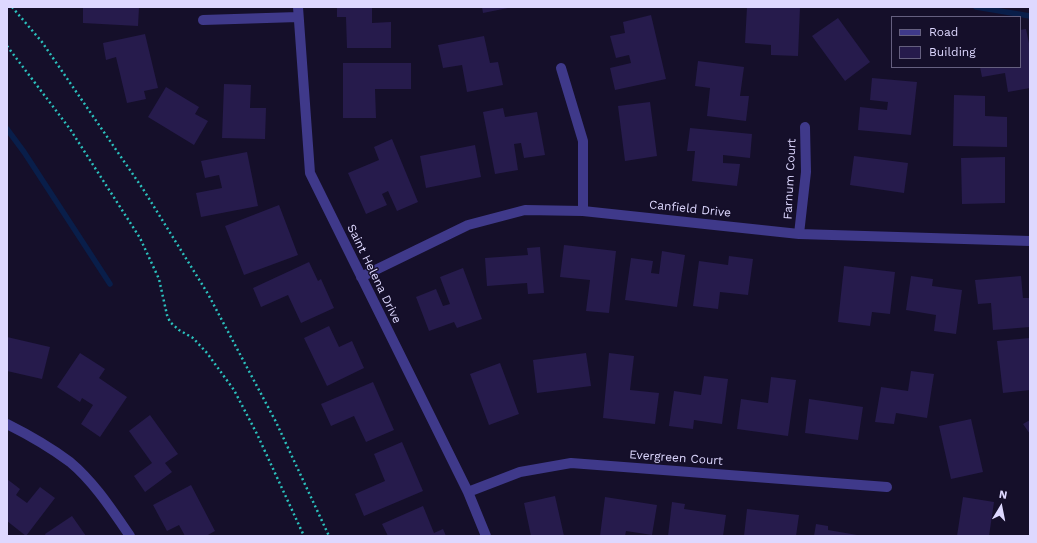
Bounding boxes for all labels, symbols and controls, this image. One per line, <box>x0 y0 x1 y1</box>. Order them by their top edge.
legend <box>891 16 1021 68</box>
text: Road <box>929 25 958 39</box>
text: Building <box>929 45 976 59</box>
street label: Farnum Court <box>781 138 799 220</box>
street label: Canfield Drive <box>648 198 732 220</box>
street label: Saint Helena Drive <box>344 222 404 326</box>
street label: Evergreen Court <box>629 448 723 468</box>
north arrow <box>981 487 1021 527</box>
text: N <box>998 488 1008 502</box>

